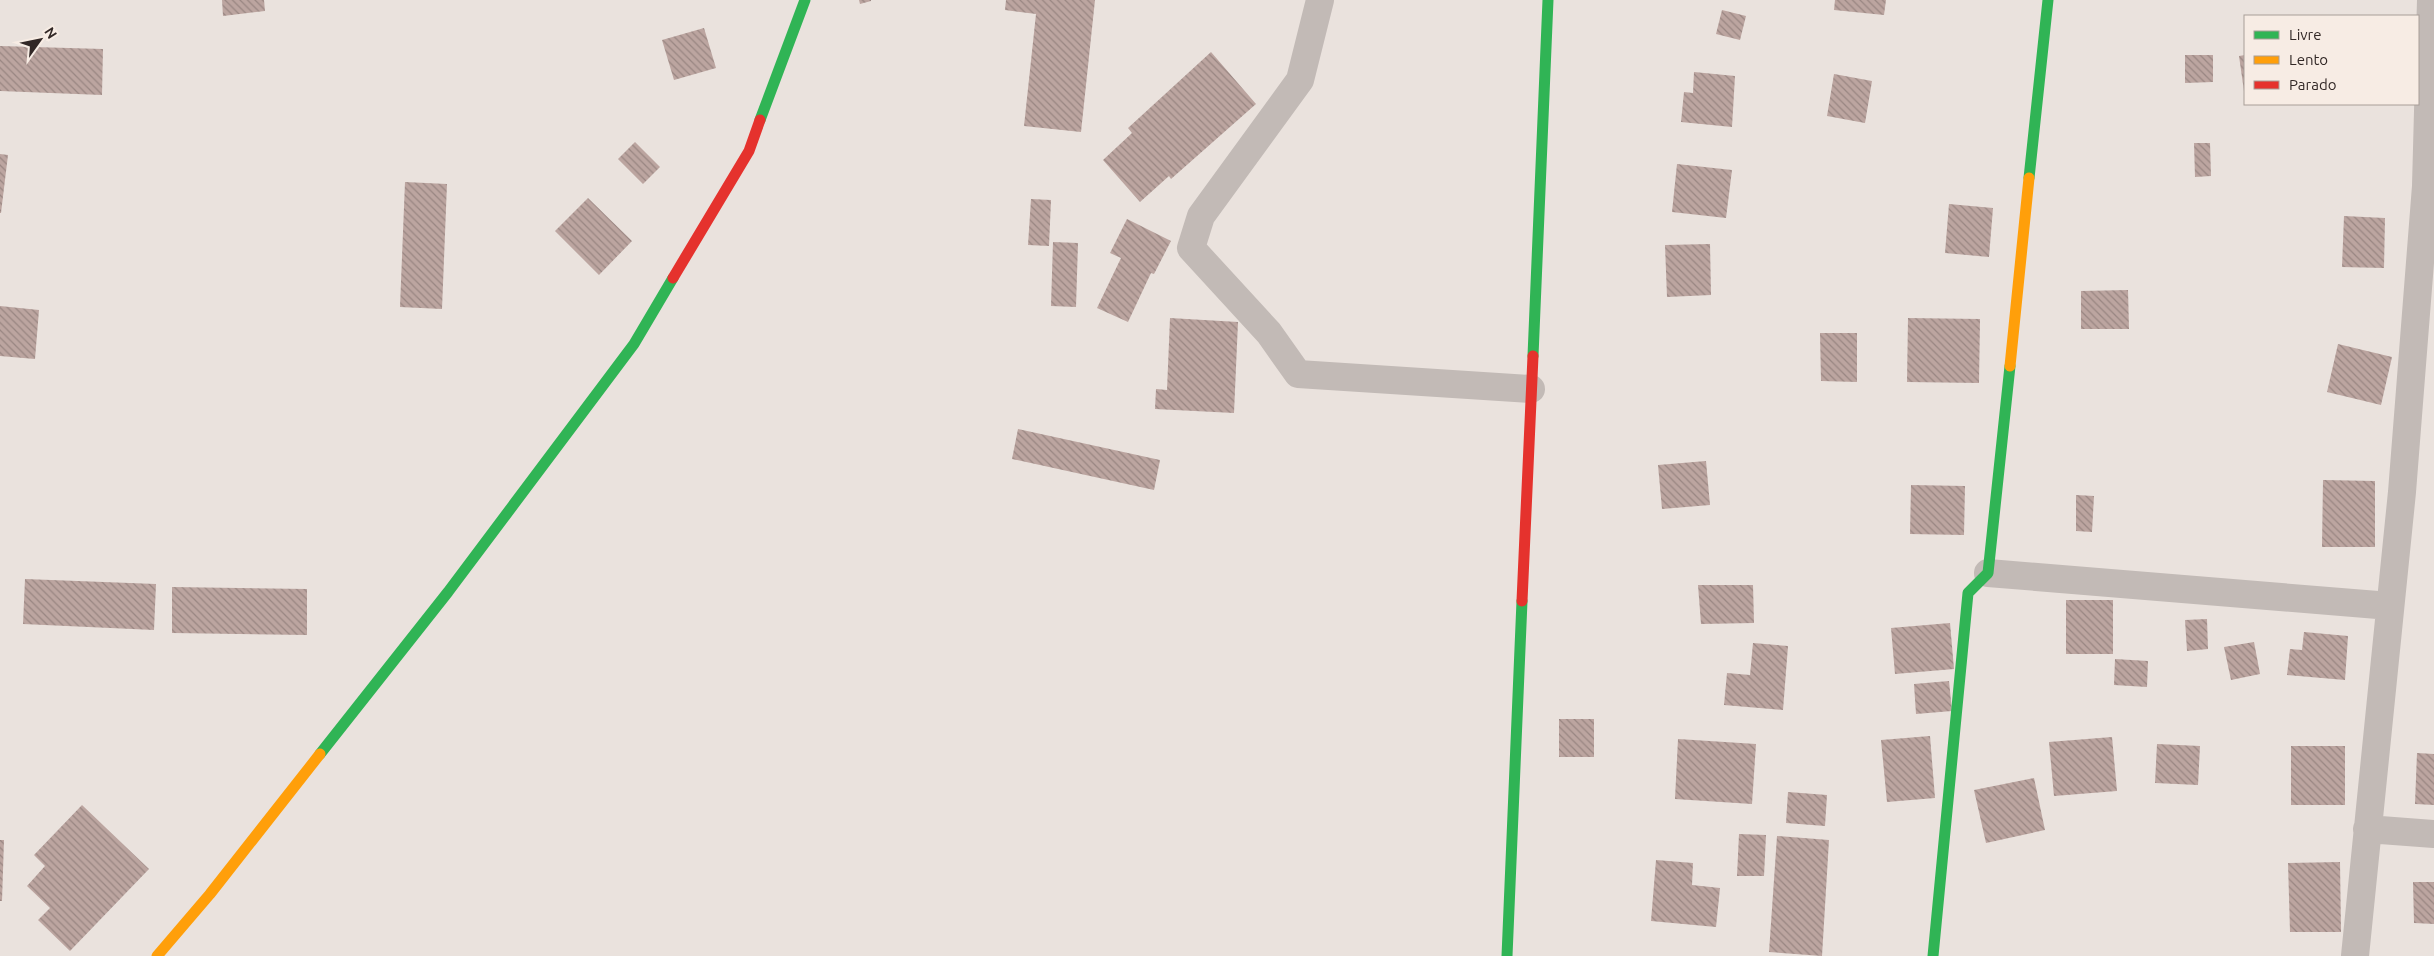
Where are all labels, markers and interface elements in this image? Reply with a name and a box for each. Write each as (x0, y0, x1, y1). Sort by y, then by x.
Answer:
north arrow (15, 15, 65, 65)
legend (2244, 15, 2419, 105)
text: N (41, 24, 60, 42)
text: Livre (2289, 26, 2322, 43)
text: Lento (2289, 51, 2328, 68)
text: Parado (2289, 76, 2336, 93)

